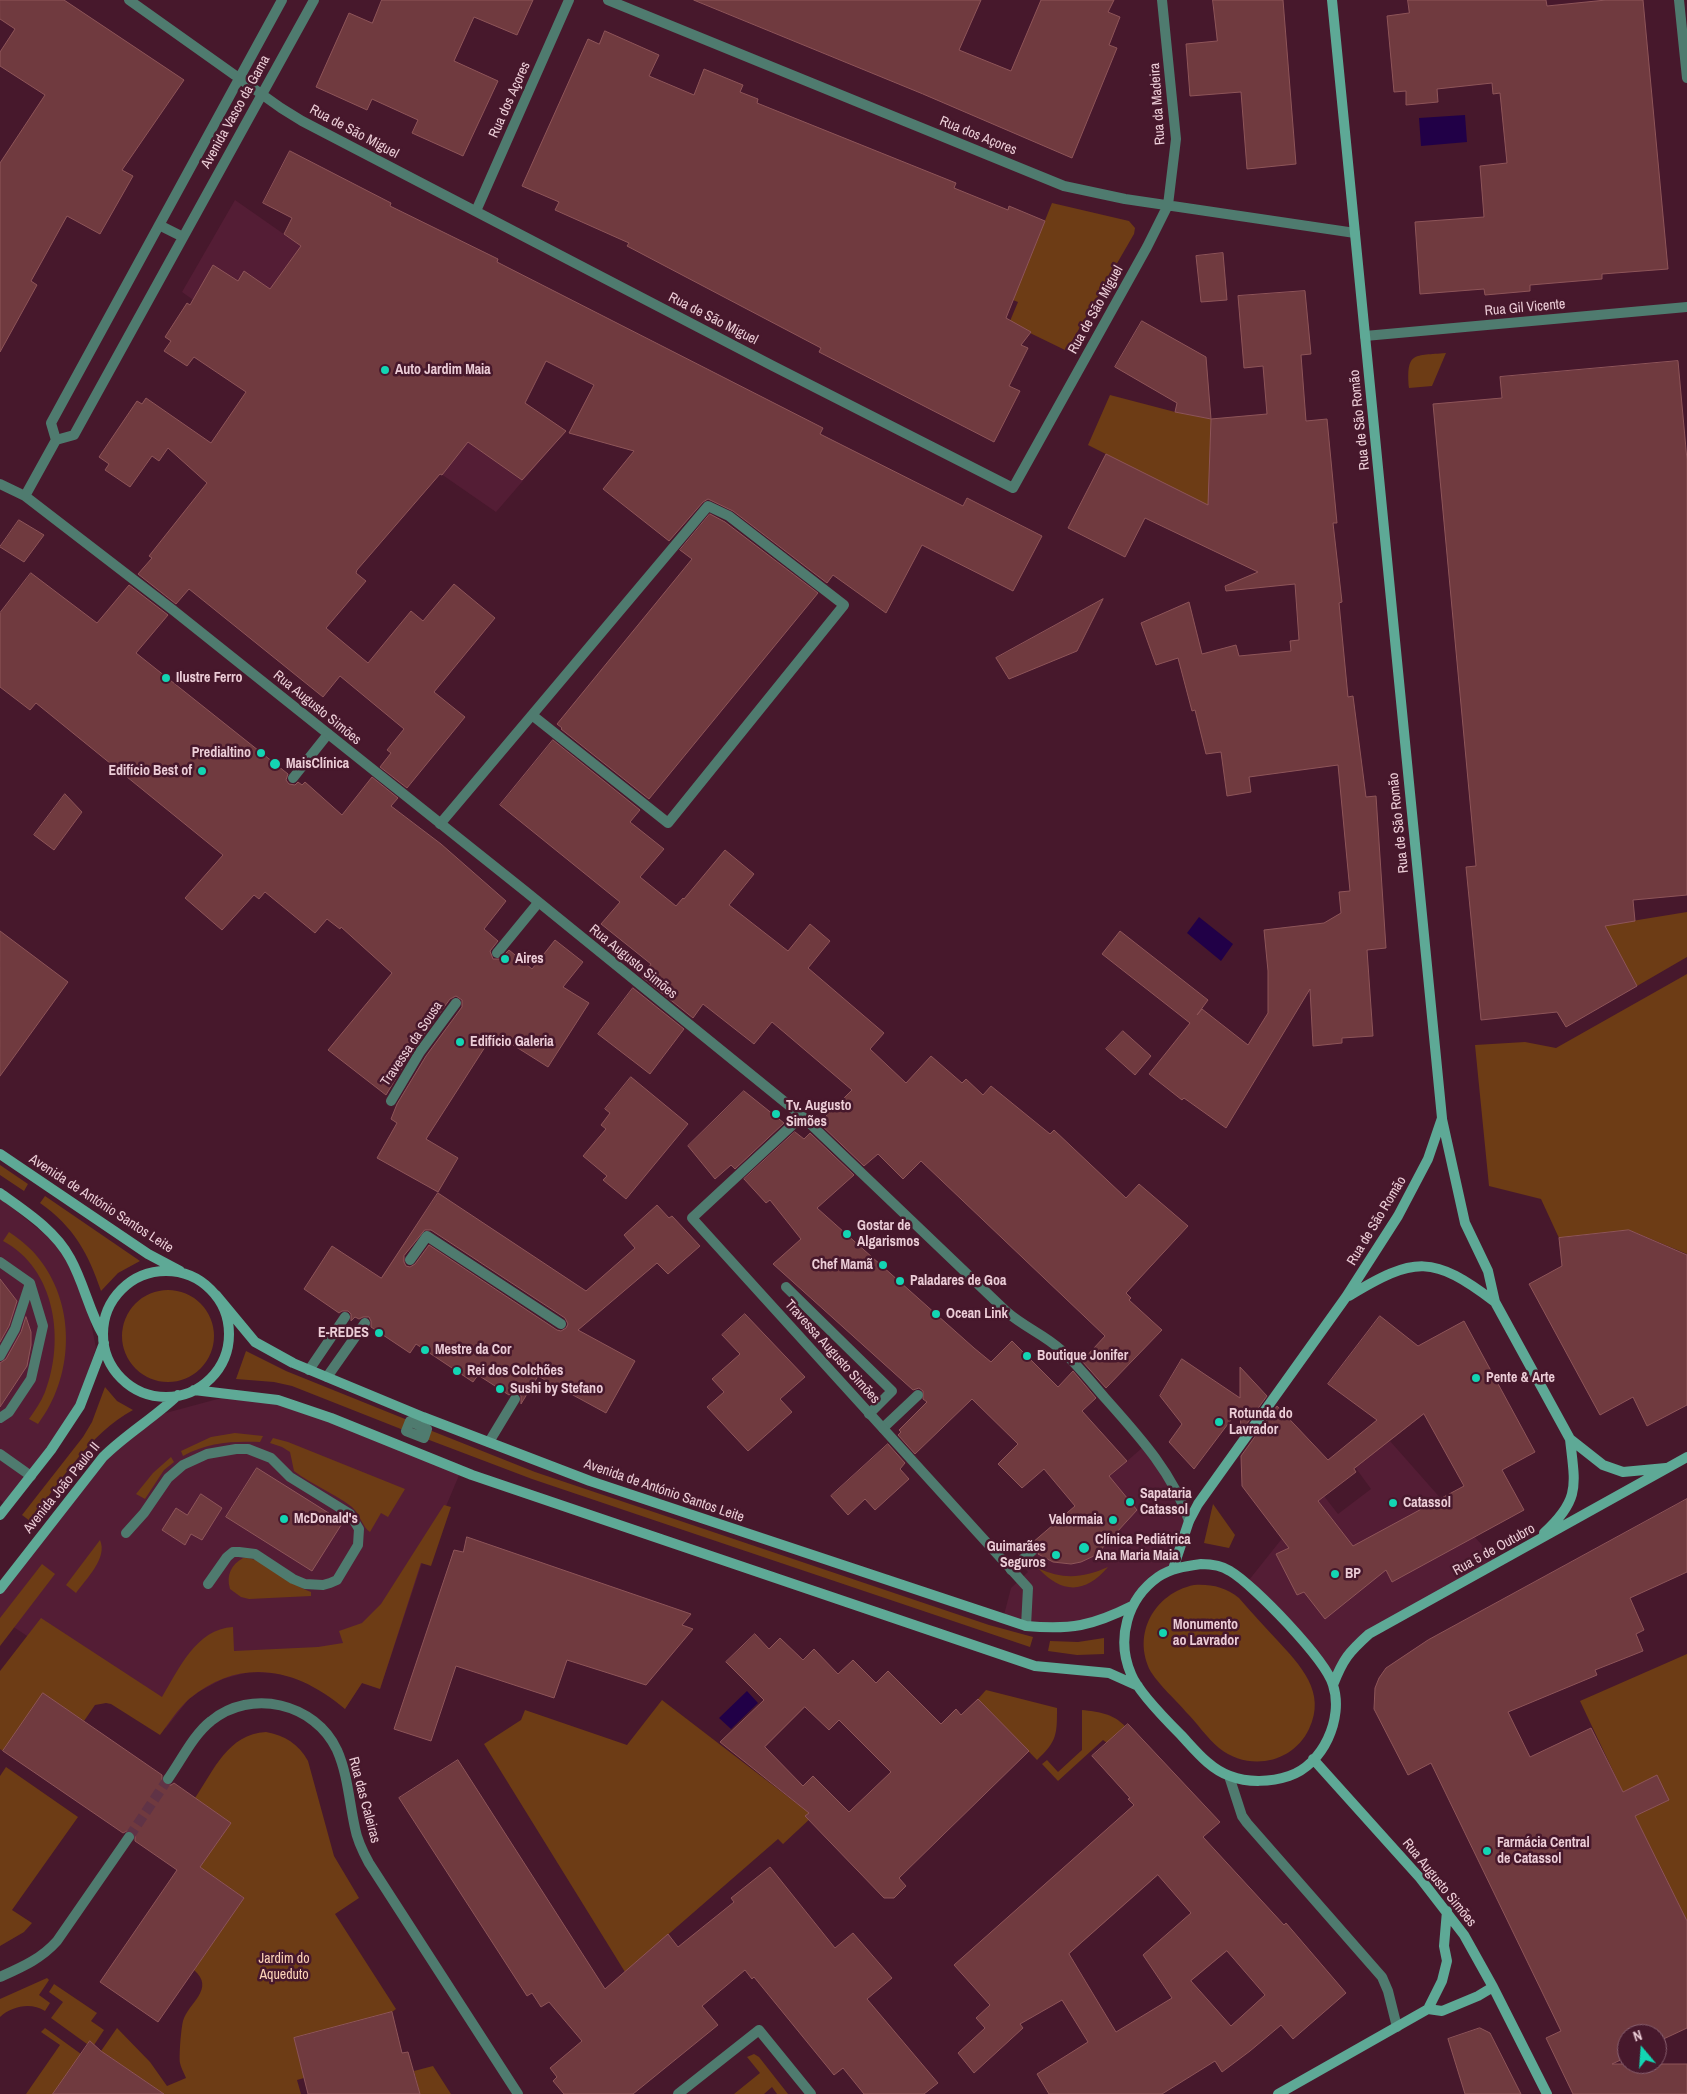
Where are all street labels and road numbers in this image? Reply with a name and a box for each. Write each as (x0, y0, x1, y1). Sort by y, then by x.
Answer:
street label: Avenida Vasco da Gama (198, 53, 274, 171)
street label: Rua dos Açores (486, 59, 534, 141)
street label: Rua da Madeira (1147, 62, 1169, 146)
street label: Rua de São Miguel (307, 102, 401, 162)
street label: Rua dos Açores (937, 113, 1019, 159)
street label: Rua de São Miguel (1065, 263, 1127, 357)
street label: Rua de São Miguel (665, 289, 761, 349)
street label: Rua Gil Vicente (1484, 296, 1566, 320)
street label: Rua de São Romão (1346, 369, 1374, 471)
street label: Rua Augusto Simões (270, 667, 364, 749)
street label: Rua de São Romão (1385, 772, 1413, 874)
street label: Rua Augusto Simões (586, 921, 680, 1003)
street label: Travessa da Sousa (377, 998, 447, 1090)
street label: Avenida de António Santos Leite (26, 1151, 176, 1257)
street label: Rua de São Romão (1344, 1173, 1410, 1269)
street label: Travessa Augusto Simões (781, 1297, 883, 1407)
street label: Avenida João Paulo II (20, 1439, 104, 1537)
street label: Avenida de António Santos Leite (582, 1456, 746, 1526)
street label: Rua 5 de Outubro (1450, 1521, 1538, 1579)
street label: Rua das Caleiras (344, 1755, 384, 1845)
street label: Rua Augusto Simões (1398, 1836, 1480, 1930)

